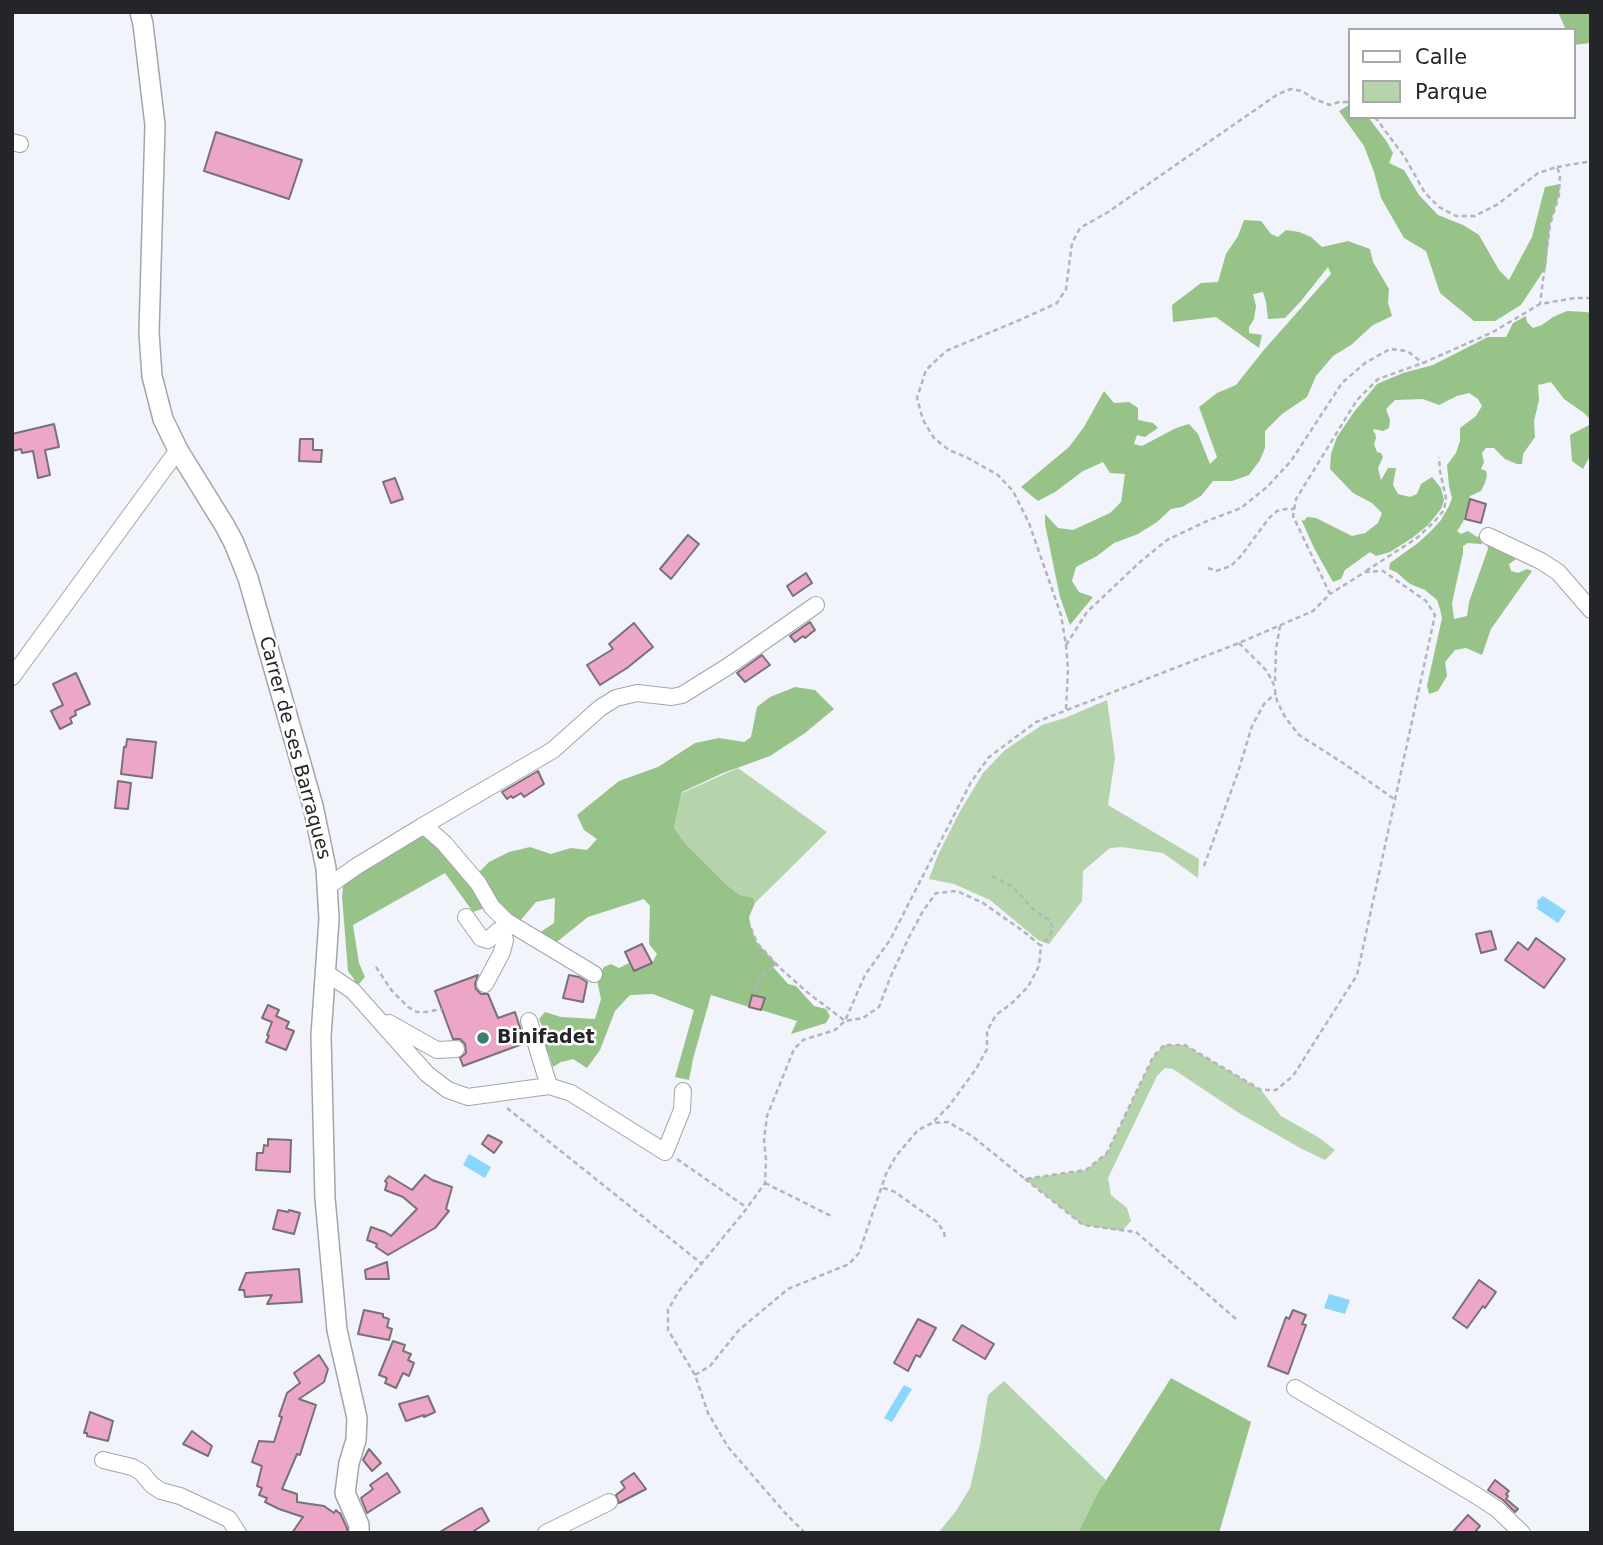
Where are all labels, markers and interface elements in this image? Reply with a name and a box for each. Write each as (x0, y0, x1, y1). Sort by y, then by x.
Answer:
legend (1348, 28, 1575, 119)
text: Calle (1415, 45, 1467, 69)
text: Parque (1415, 80, 1487, 104)
street label: Carrer de ses Barraques (253, 634, 335, 862)
place label: Binifadet (497, 1027, 595, 1049)
marker: Binifadet (475, 1030, 491, 1046)

